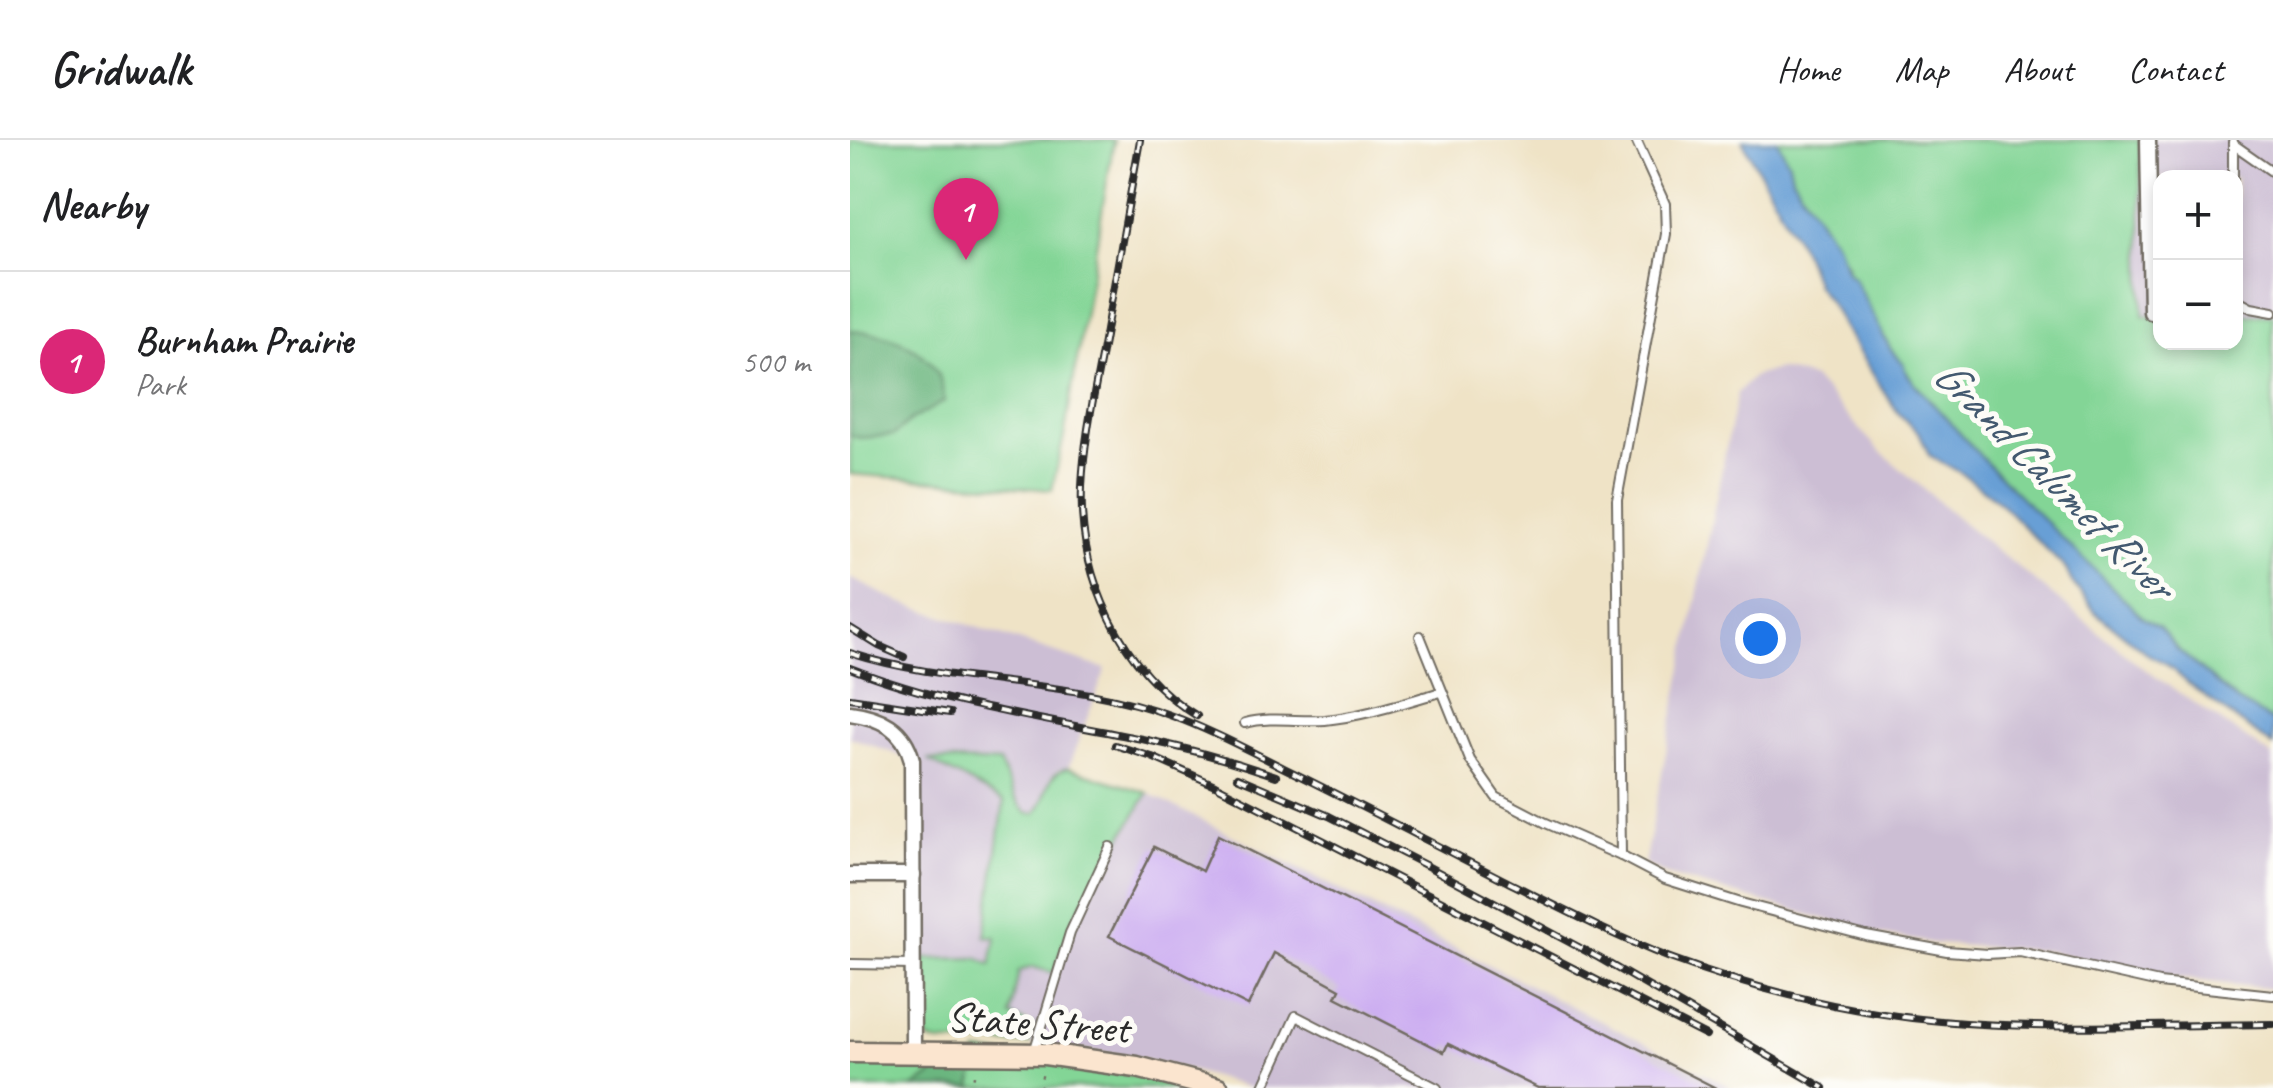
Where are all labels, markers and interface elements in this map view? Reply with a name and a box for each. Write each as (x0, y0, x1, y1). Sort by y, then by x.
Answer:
text: Gridwalk (50, 39, 191, 99)
text: Home (1777, 47, 1840, 92)
text: Map (1895, 47, 1948, 92)
text: About (2003, 47, 2073, 92)
text: Contact (2128, 47, 2223, 92)
map controls (2153, 170, 2243, 350)
button: + (2153, 170, 2243, 260)
pin: 1 (934, 178, 998, 260)
text: Nearby (40, 179, 146, 232)
button: − (2153, 260, 2243, 350)
text: Burnham Prairie (135, 317, 353, 364)
text: 1 (65, 341, 80, 382)
text: 500 m (741, 341, 810, 382)
water label: Grand Calumet River (1922, 347, 2191, 616)
text: Park (135, 364, 186, 405)
your location (1735, 613, 1786, 664)
street label: State Street (945, 990, 1135, 1056)

